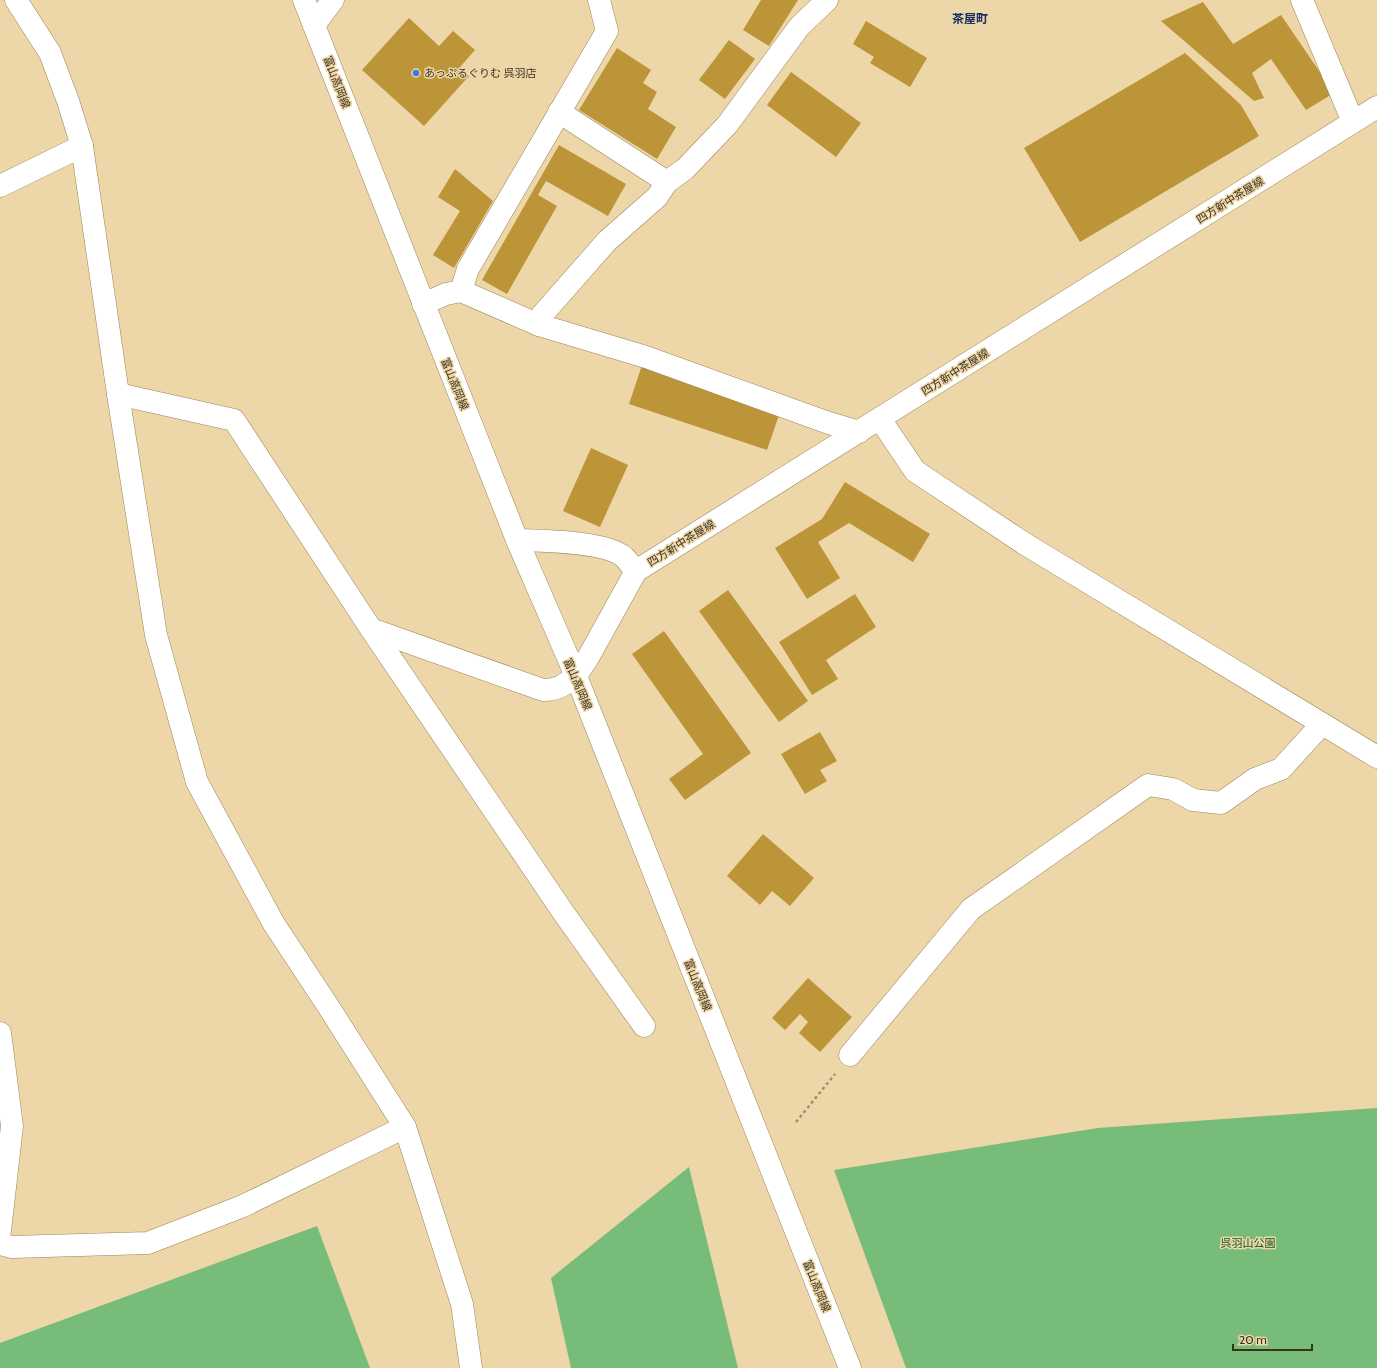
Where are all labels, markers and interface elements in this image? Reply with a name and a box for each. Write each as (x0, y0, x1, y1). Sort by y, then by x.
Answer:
district label: 茶屋町 (952, 11, 988, 26)
street label: 富山高岡線 (321, 54, 353, 110)
place label: あっぷるぐりむ 呉羽店 (424, 66, 536, 80)
marker: あっぷるぐりむ 呉羽店 (411, 68, 421, 78)
street label: 四方新中茶屋線 (1194, 174, 1266, 226)
street label: 四方新中茶屋線 (919, 346, 991, 398)
street label: 富山高岡線 (438, 356, 472, 412)
street label: 四方新中茶屋線 (645, 517, 717, 569)
street label: 富山高岡線 (561, 656, 595, 712)
street label: 富山高岡線 (681, 957, 715, 1013)
park label: 呉羽山公園 (1221, 1236, 1276, 1250)
street label: 富山高岡線 (800, 1258, 834, 1314)
scale bar (1233, 1326, 1312, 1352)
text: 20 m (1239, 1332, 1267, 1347)

